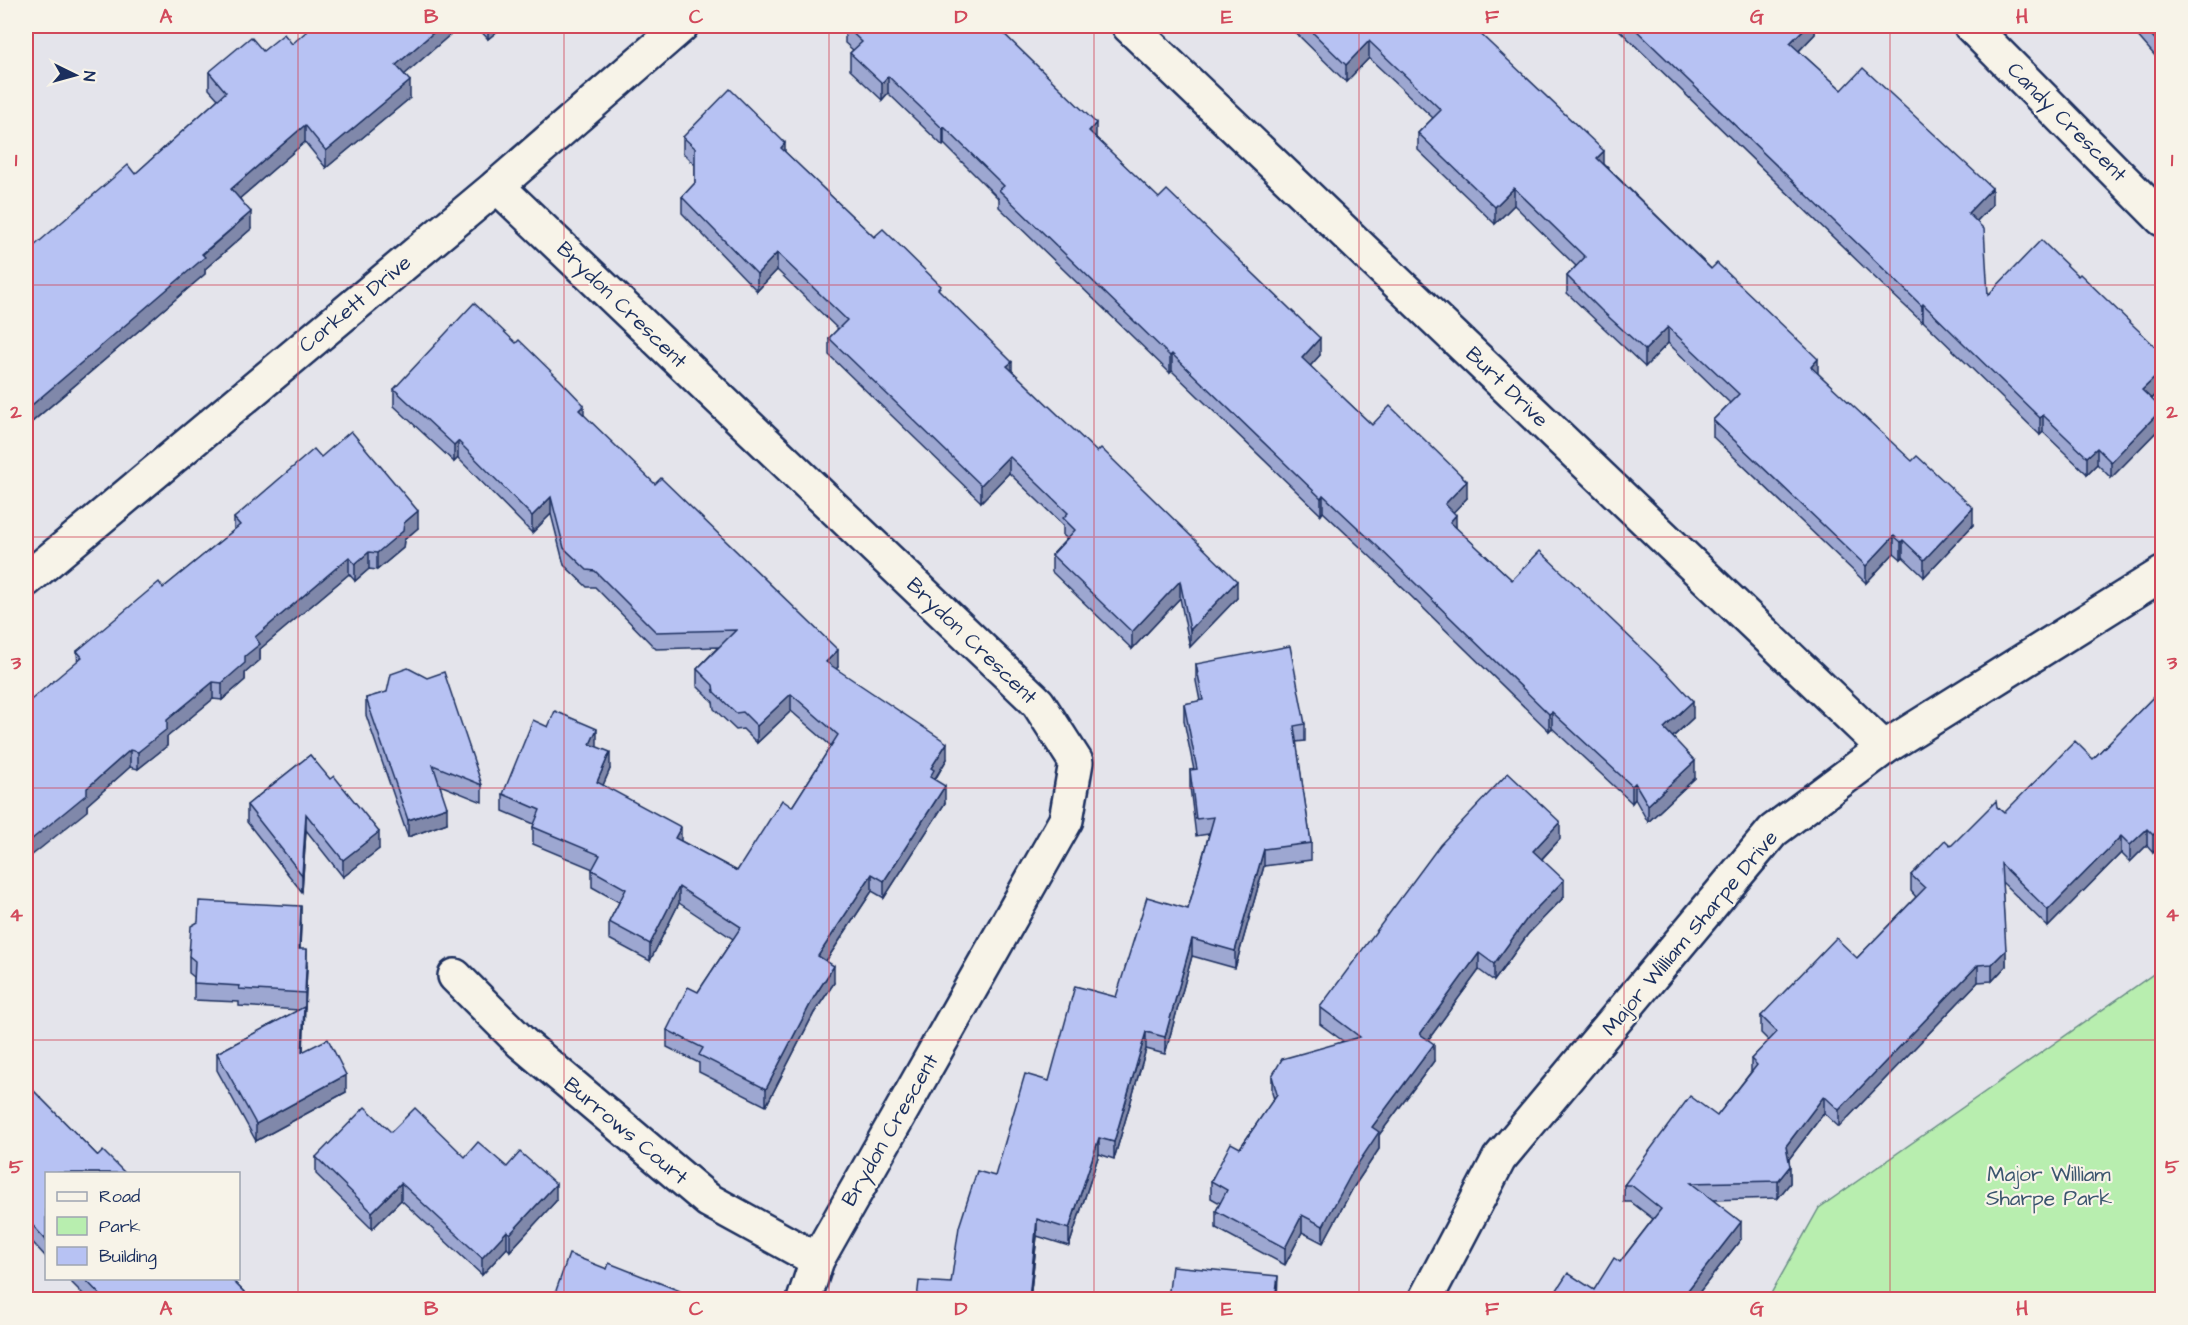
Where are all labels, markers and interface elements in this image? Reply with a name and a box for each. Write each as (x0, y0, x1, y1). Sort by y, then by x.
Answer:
text: A (160, 3, 173, 31)
text: B (424, 3, 439, 31)
text: C (689, 3, 704, 31)
text: D (955, 3, 968, 31)
text: E (1221, 3, 1233, 31)
text: F (1485, 3, 1500, 31)
text: G (1750, 3, 1764, 31)
text: H (2016, 3, 2028, 31)
north arrow (45, 45, 105, 105)
street label: Candy Crescent (1999, 56, 2134, 190)
text: N (78, 70, 100, 82)
text: 1 (15, 146, 18, 174)
text: 1 (2171, 146, 2174, 174)
street label: Brydon Crescent (549, 235, 694, 377)
street label: Corkett Drive (293, 248, 417, 360)
street label: Burt Drive (1459, 340, 1555, 434)
text: 2 (9, 398, 22, 426)
text: 2 (2165, 398, 2178, 426)
street label: Brydon Crescent (899, 571, 1044, 713)
text: 3 (10, 649, 22, 677)
text: 3 (2166, 649, 2178, 677)
street label: Major William Sharpe Drive (1595, 824, 1785, 1043)
text: 4 (9, 901, 23, 929)
text: 4 (2165, 901, 2179, 929)
street label: Brydon Crescent (835, 1048, 947, 1213)
street label: Burrows Court (558, 1070, 695, 1192)
text: 5 (9, 1153, 24, 1181)
text: 5 (2165, 1153, 2180, 1181)
park label: Major William Sharpe Park (1986, 1160, 2112, 1214)
legend (45, 1172, 240, 1280)
text: Road (99, 1184, 140, 1209)
text: Park (99, 1214, 141, 1239)
text: Building (99, 1244, 157, 1270)
text: A (160, 1295, 173, 1323)
text: B (424, 1295, 439, 1323)
text: C (689, 1295, 704, 1323)
text: D (955, 1295, 968, 1323)
text: E (1221, 1295, 1233, 1323)
text: F (1485, 1295, 1500, 1323)
text: G (1750, 1295, 1764, 1323)
text: H (2016, 1295, 2028, 1323)

